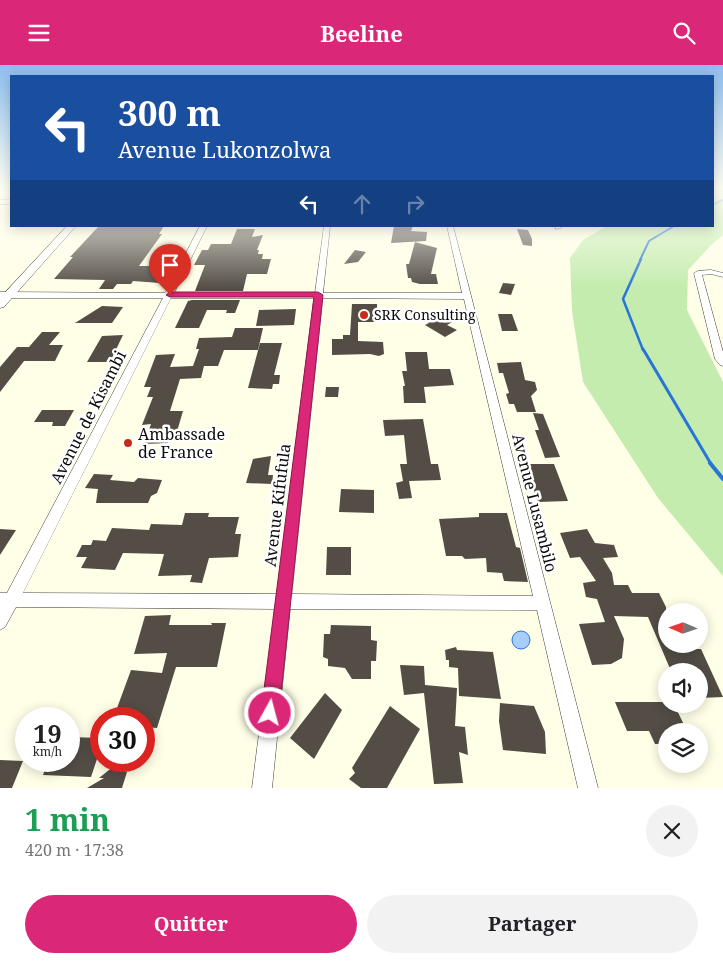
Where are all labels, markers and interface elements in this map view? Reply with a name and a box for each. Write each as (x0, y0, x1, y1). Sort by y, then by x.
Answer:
text: Beeline (320, 18, 403, 48)
icon: menu (25, 19, 53, 47)
icon: search (670, 19, 698, 47)
text: 300 m (118, 89, 221, 136)
icon: left (35, 95, 100, 160)
text: Avenue Lukonzolwa (118, 134, 331, 164)
icon: left (295, 190, 323, 218)
icon: ahead (348, 190, 376, 218)
icon: right (401, 190, 429, 218)
pin (149, 244, 191, 295)
icon: arrive (156, 251, 184, 279)
place label: SRK Consulting (374, 305, 476, 324)
marker: SRK Consulting (358, 309, 370, 321)
street label: Avenue de Kisambi (45, 347, 131, 487)
place label: Ambassade de France (138, 423, 225, 463)
street label: Avenue Lusambilo (507, 431, 563, 575)
marker: Ambassade de France (122, 437, 134, 449)
street label: Avenue Kifufula (259, 442, 295, 568)
north arrow (658, 603, 708, 653)
map controls (658, 603, 708, 773)
button: sound (658, 663, 708, 713)
position arrow (243, 686, 295, 738)
speed limit sign: 30 (90, 707, 155, 772)
text: 19 (33, 716, 62, 750)
button: layers (658, 723, 708, 773)
text: km/h (33, 743, 62, 760)
text: 1 min (25, 799, 110, 840)
button: close (646, 805, 698, 857)
text: 420 m · 17:38 (25, 839, 124, 861)
button: Quitter (25, 895, 357, 953)
button: Partager (367, 895, 698, 953)

